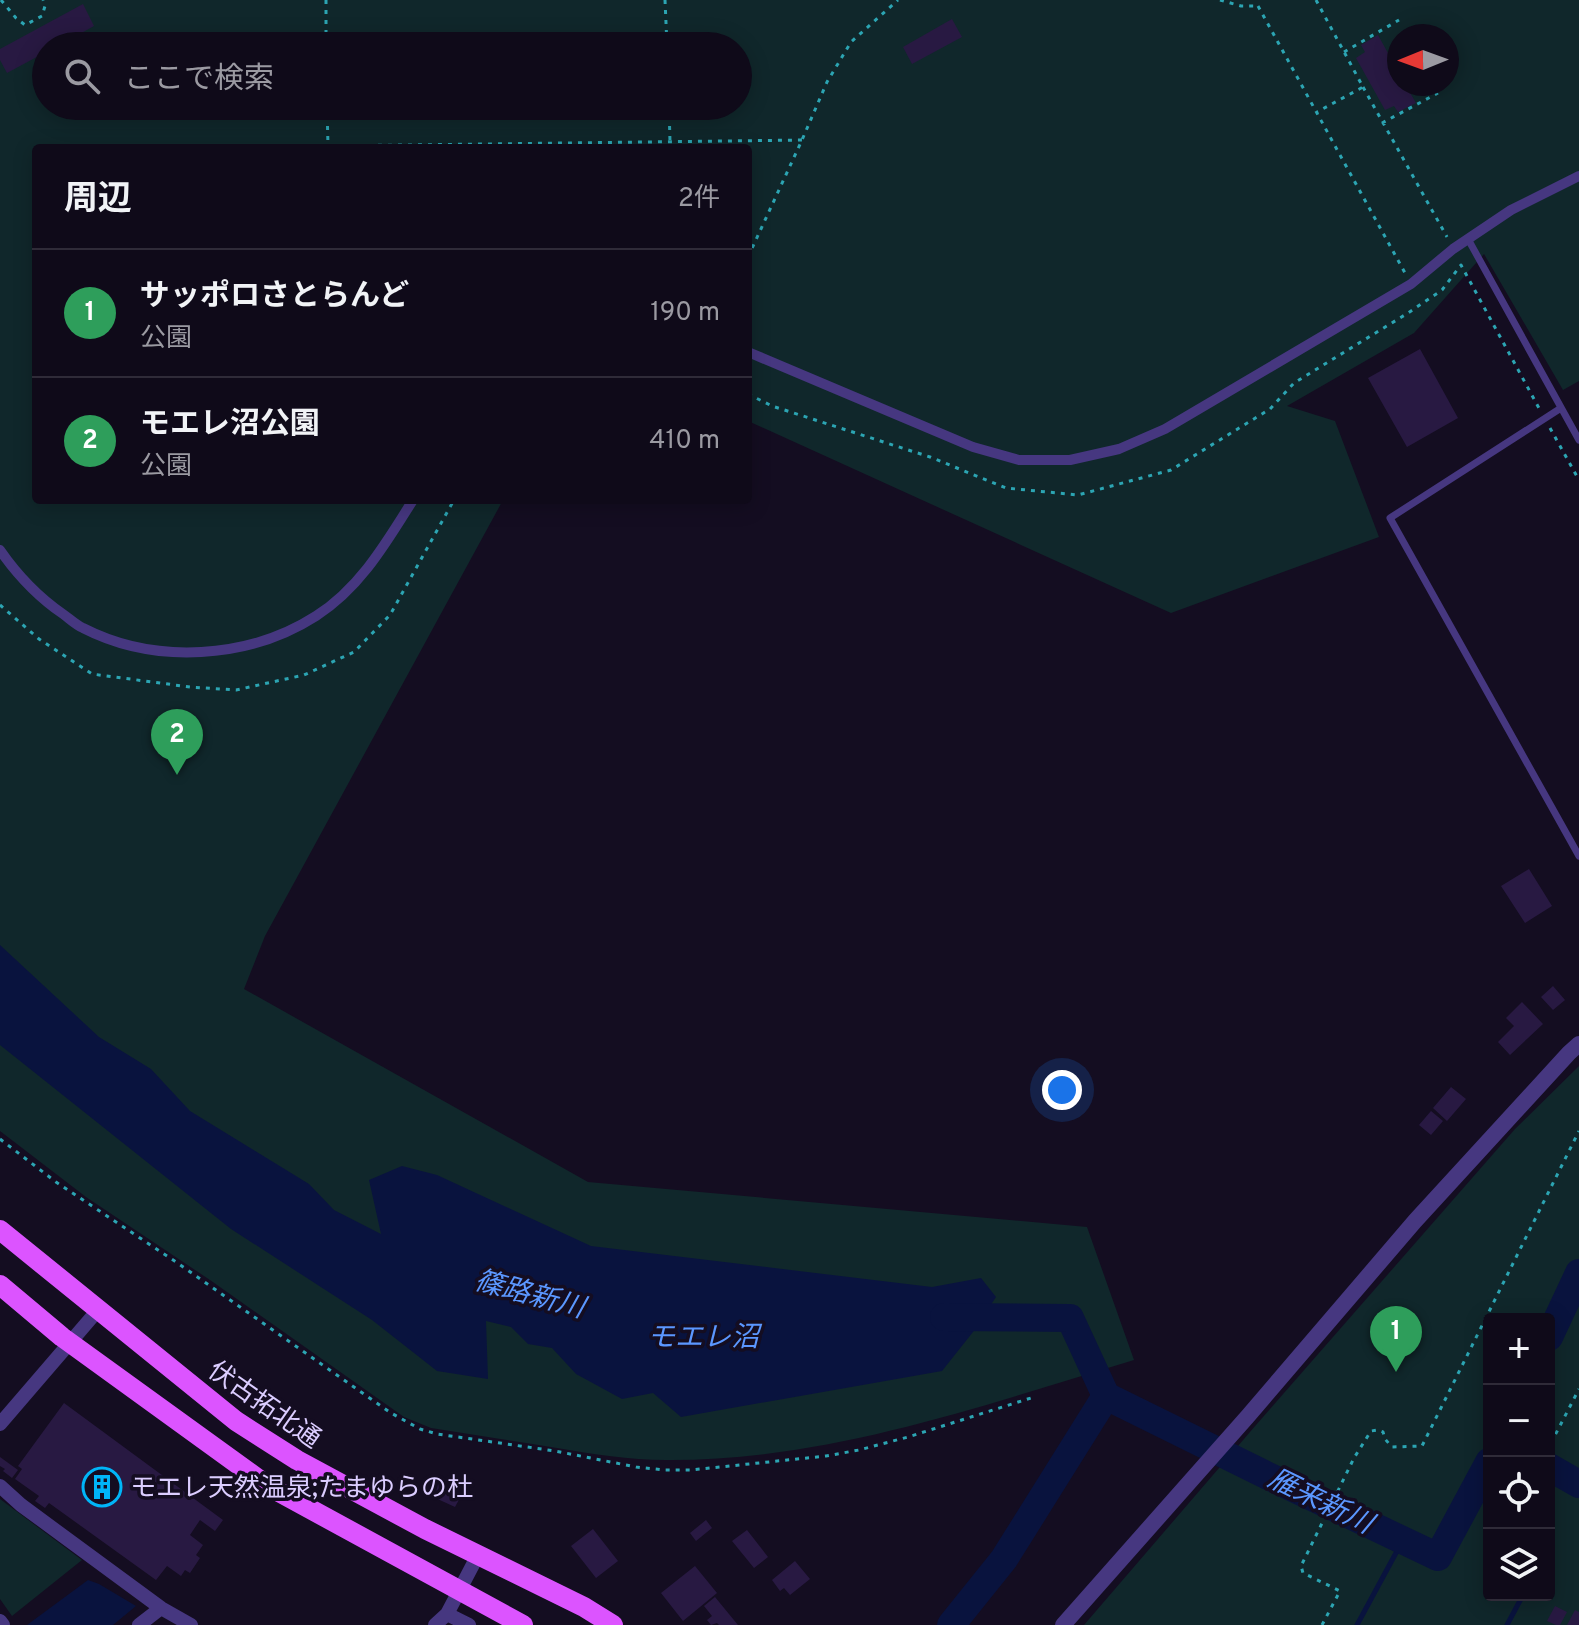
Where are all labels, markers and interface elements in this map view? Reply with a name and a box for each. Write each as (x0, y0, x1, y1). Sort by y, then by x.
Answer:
north arrow (1387, 24, 1459, 96)
search box (32, 32, 752, 120)
icon: search (60, 54, 104, 98)
text: ここで検索 (124, 62, 274, 99)
text: 周辺 (64, 179, 132, 222)
text: 2件 (678, 183, 720, 216)
text: サッポロさとらんど (140, 279, 409, 316)
text: 1 (85, 297, 95, 330)
text: 190 m (650, 297, 720, 330)
text: 公園 (140, 323, 192, 356)
text: モエレ沼公園 (140, 407, 320, 444)
text: 2 (82, 425, 98, 458)
text: 410 m (649, 425, 720, 458)
text: 公園 (140, 451, 192, 484)
pin: 2 (151, 709, 203, 775)
your location (1042, 1070, 1082, 1110)
water label: 篠路新川 (470, 1264, 591, 1329)
pin: 1 (1370, 1306, 1422, 1372)
map controls (1483, 1313, 1555, 1601)
button: + (1483, 1313, 1555, 1385)
water label: モエレ沼 (647, 1321, 763, 1357)
street label: 伏古拓北通 (201, 1355, 326, 1457)
button: − (1483, 1385, 1555, 1457)
button: locate (1483, 1457, 1555, 1529)
water label: 雁来新川 (1261, 1462, 1381, 1545)
building icon: モエレ天然温泉;たまゆらの杜 (81, 1466, 123, 1508)
place label: モエレ天然温泉;たまゆらの杜 (130, 1473, 473, 1506)
button: layers (1483, 1529, 1555, 1601)

